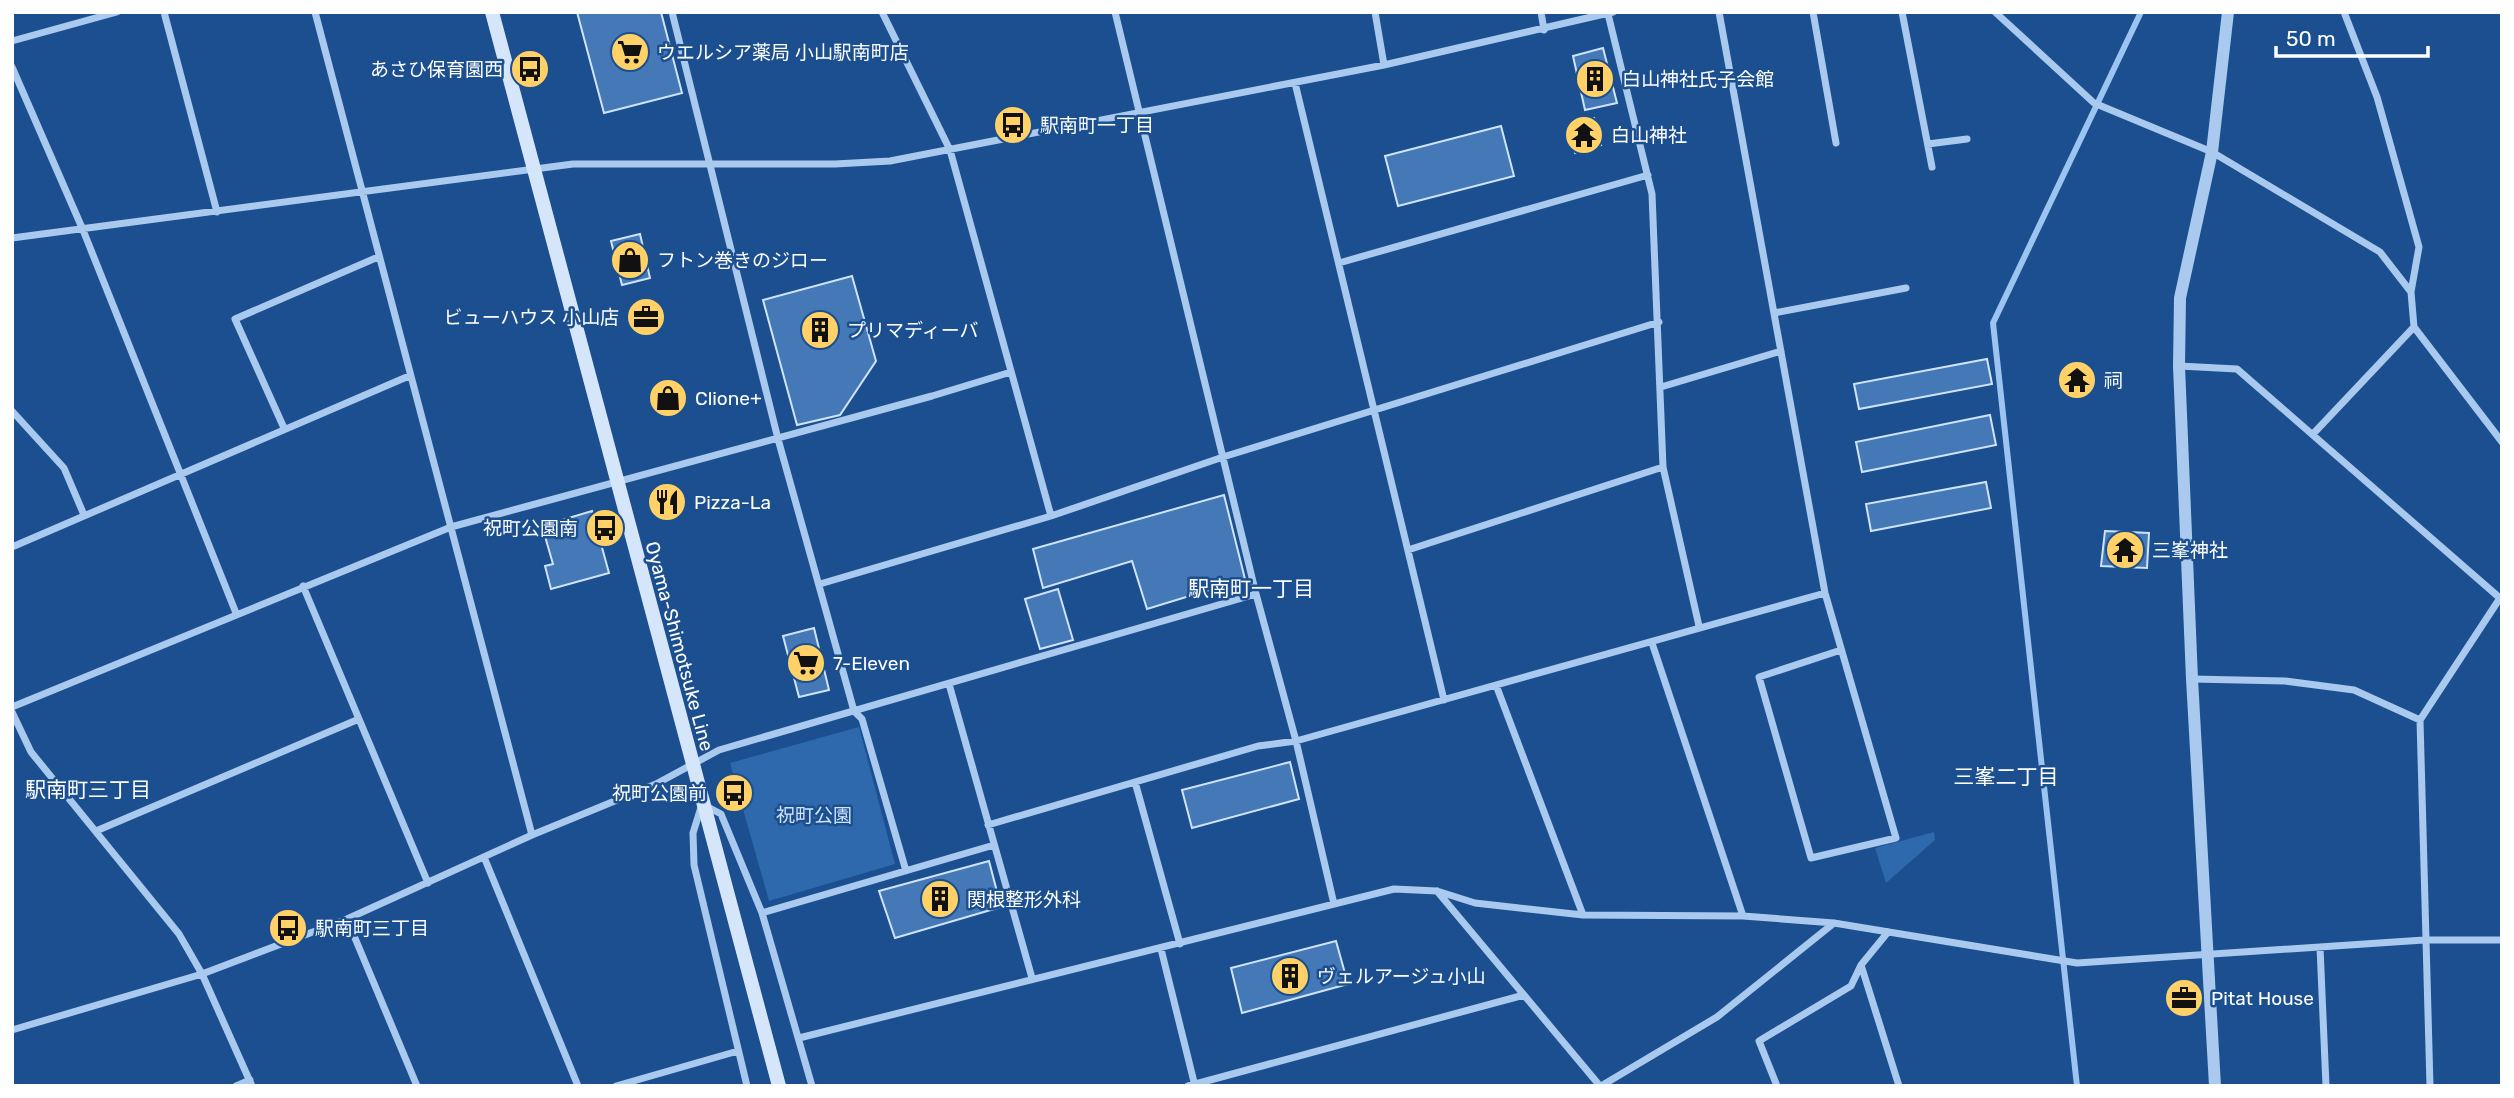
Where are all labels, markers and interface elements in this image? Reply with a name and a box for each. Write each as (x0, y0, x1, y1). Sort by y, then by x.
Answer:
scale bar (2276, 14, 2428, 58)
text: 50 m (2286, 26, 2336, 51)
supermarket icon: ウエルシア薬局 小山駅南町店 (609, 31, 651, 73)
place label: ウエルシア薬局 小山駅南町店 (657, 41, 909, 64)
bus stop icon: あさひ保育園西 (509, 48, 551, 90)
place label: あさひ保育園西 (370, 58, 503, 81)
building icon: 白山神社氏子会館 (1574, 58, 1616, 100)
place label: 白山神社氏子会館 (1622, 68, 1774, 91)
bus stop icon: 駅南町一丁目 (992, 104, 1034, 146)
place label: 駅南町一丁目 (1040, 114, 1154, 137)
temple icon: 白山神社 (1563, 114, 1605, 156)
place label: 白山神社 (1611, 124, 1687, 147)
shop icon: フトン巻きのジロー (609, 239, 651, 281)
place label: フトン巻きのジロー (657, 249, 828, 272)
office icon: ビューハウス 小山店 (625, 296, 667, 338)
place label: ビューハウス 小山店 (444, 306, 619, 329)
building icon: プリマディーバ (799, 309, 841, 351)
place label: プリマディーバ (847, 319, 978, 342)
temple icon: 祠 (2056, 359, 2098, 401)
place label: 祠 (2104, 369, 2123, 392)
shop icon: Clione+ (647, 377, 689, 419)
place label: Clione+ (695, 387, 762, 410)
restaurant icon: Pizza-La (646, 481, 688, 523)
place label: Pizza-La (694, 491, 771, 514)
bus stop icon: 祝町公園南 (584, 507, 626, 549)
place label: 祝町公園南 (483, 517, 578, 540)
temple icon: 三峯神社 (2104, 529, 2146, 571)
street label: Oyama-Shimotsuke Line (640, 539, 719, 753)
place label: 三峯神社 (2152, 539, 2228, 562)
district label: 駅南町一丁目 (1188, 576, 1314, 601)
supermarket icon: 7-Eleven (785, 642, 827, 684)
place label: 7-Eleven (833, 652, 910, 675)
district label: 三峯二丁目 (1954, 764, 2059, 789)
bus stop icon: 祝町公園前 (713, 772, 755, 814)
district label: 駅南町三丁目 (25, 777, 151, 802)
place label: 祝町公園前 (612, 782, 707, 805)
park label: 祝町公園 (776, 804, 852, 827)
building icon: 関根整形外科 (919, 878, 961, 920)
place label: 関根整形外科 (967, 888, 1081, 911)
bus stop icon: 駅南町三丁目 (267, 907, 309, 949)
place label: 駅南町三丁目 (315, 917, 429, 940)
building icon: ヴェルアージュ小山 (1269, 955, 1311, 997)
place label: ヴェルアージュ小山 (1317, 965, 1485, 988)
office icon: Pitat House (2163, 977, 2205, 1019)
place label: Pitat House (2211, 987, 2314, 1010)

